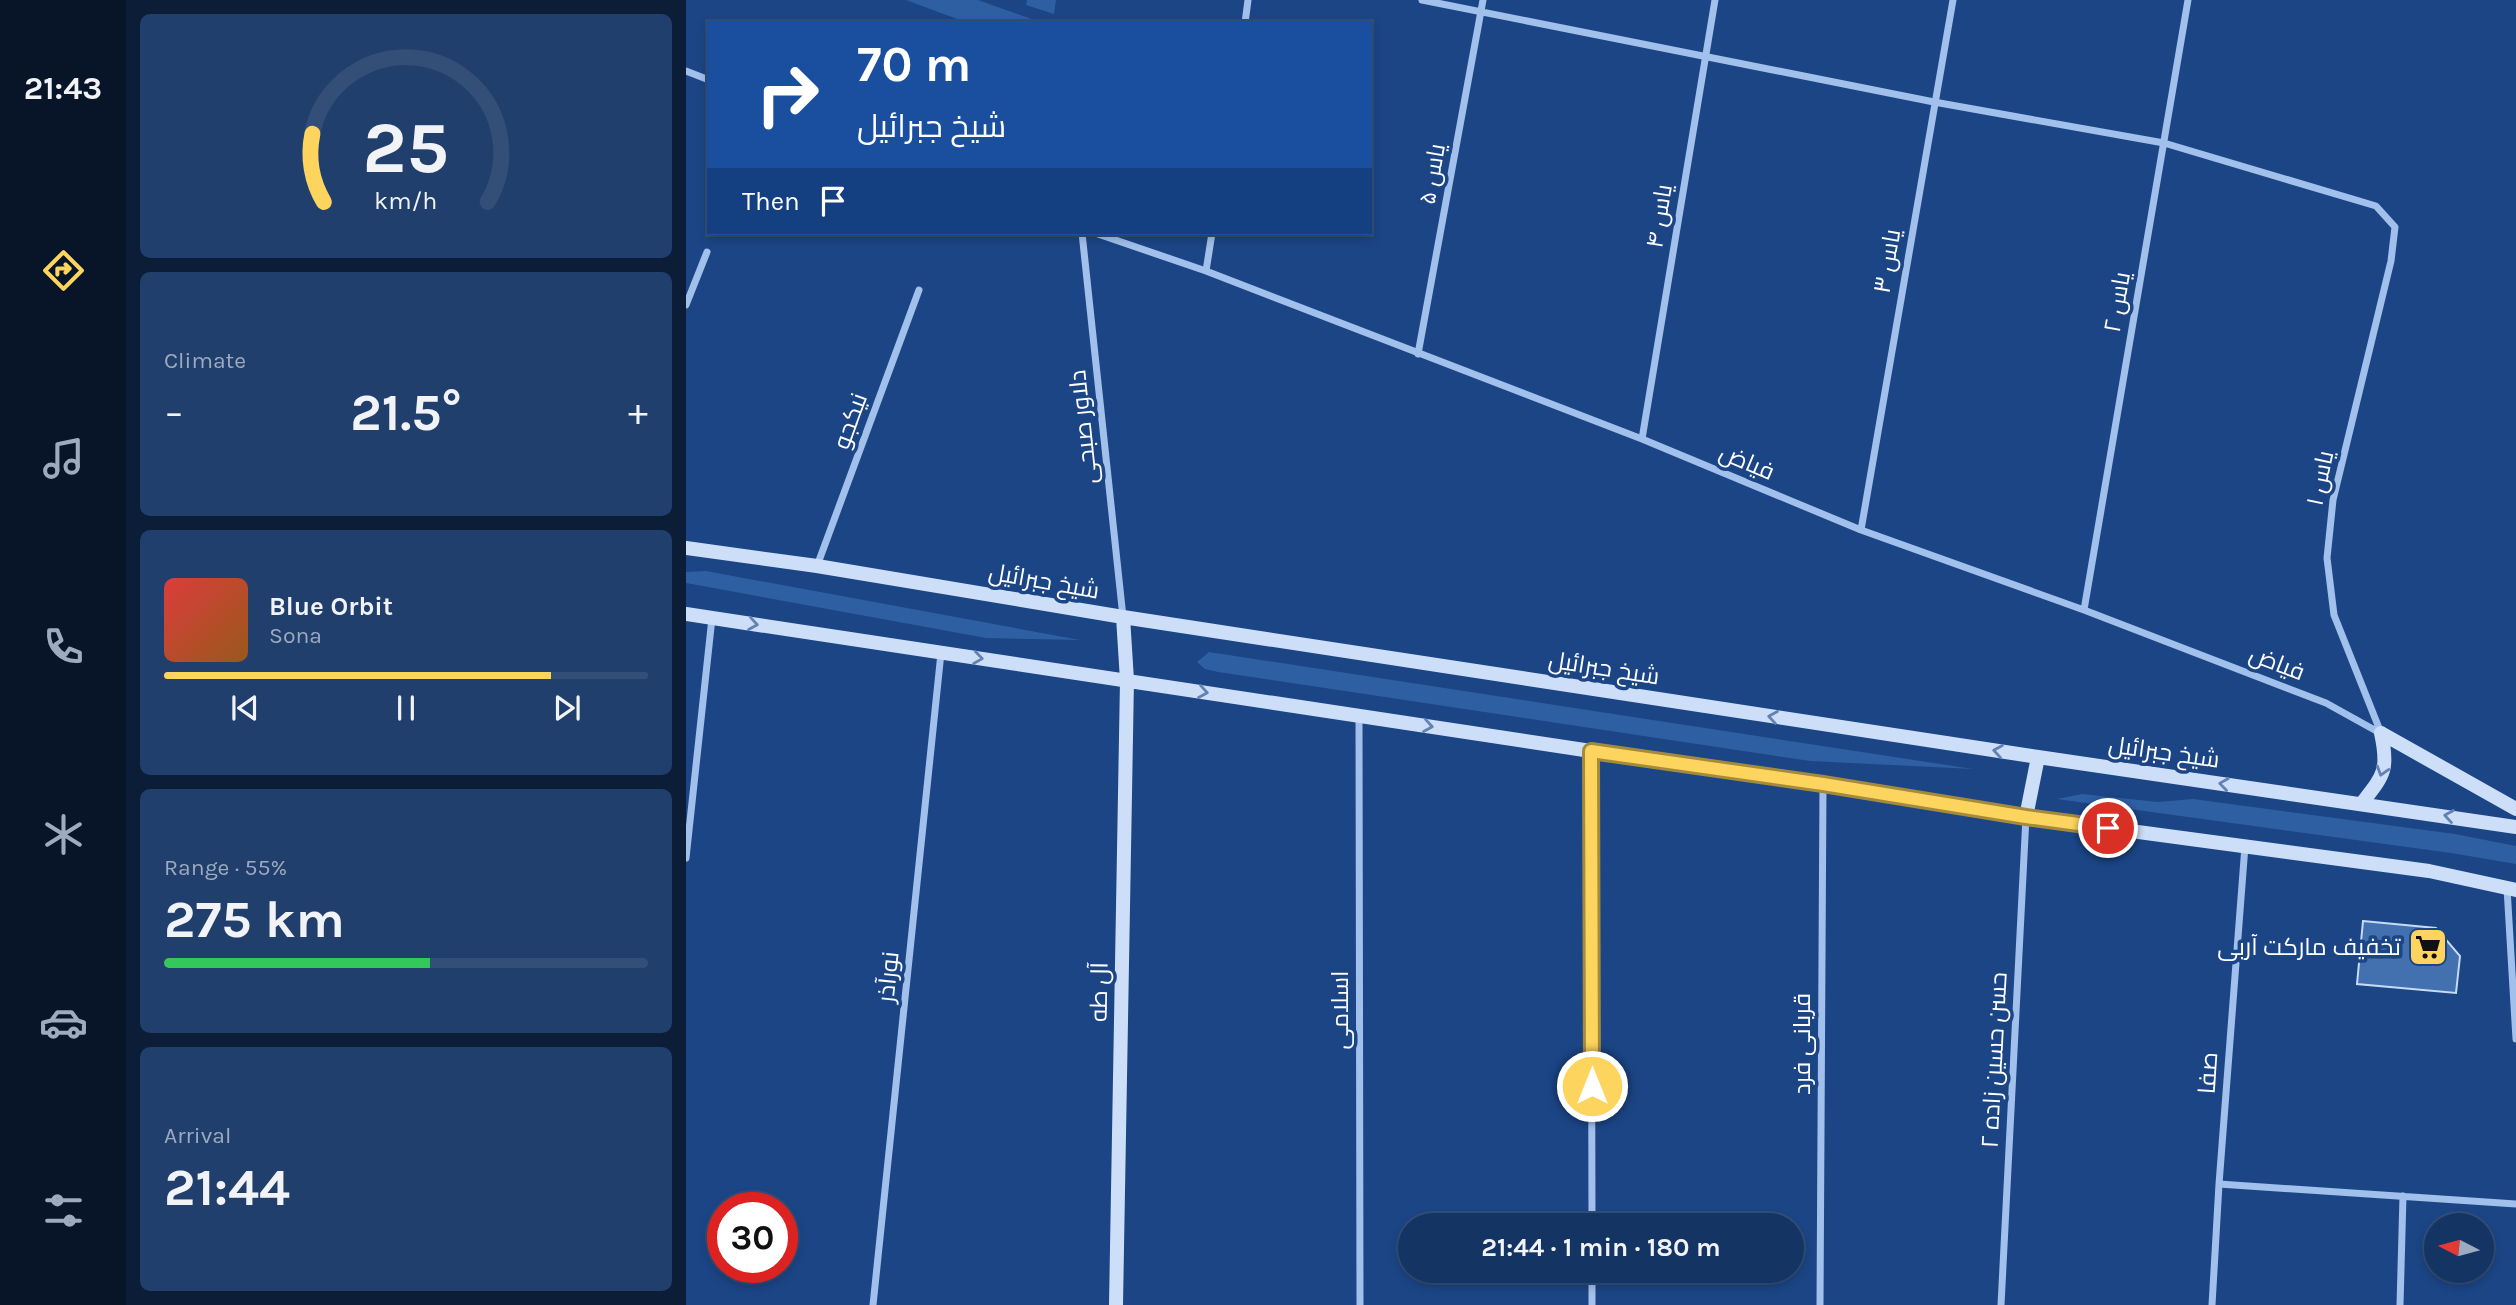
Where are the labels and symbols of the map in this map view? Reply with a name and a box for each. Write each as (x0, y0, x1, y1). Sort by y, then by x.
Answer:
street label: یاس ۵ (1413, 141, 1451, 207)
street label: یاس ۴ (1640, 182, 1678, 250)
street label: یاس ۳ (1868, 226, 1906, 295)
street label: یاس ۲ (2098, 269, 2136, 334)
street label: دلاور صبحی (1063, 369, 1103, 485)
street label: نیکجو (827, 389, 873, 453)
street label: فیاض (1715, 438, 1779, 486)
street label: یاس ۱ (2301, 447, 2340, 508)
street label: شیخ جبرائیل (986, 557, 1102, 606)
one-way arrow (748, 617, 759, 632)
street label: فیاض (2245, 640, 2309, 686)
street label: شیخ جبرائیل (1546, 645, 1661, 693)
one-way arrow (973, 650, 984, 665)
one-way arrow (1197, 684, 1209, 699)
one-way arrow (1768, 710, 1779, 725)
one-way arrow (1422, 719, 1434, 734)
street label: شیخ جبرائیل (2106, 730, 2221, 776)
one-way arrow (1992, 744, 2004, 759)
one-way arrow (2375, 765, 2390, 777)
one-way arrow (2218, 776, 2229, 791)
pin (2078, 798, 2138, 858)
one-way arrow (2443, 809, 2455, 824)
supermarket icon: تخفیف مارکت آربی (2407, 926, 2449, 968)
place label: تخفیف مارکت آربی (2217, 933, 2402, 961)
street label: نورآذر (871, 950, 905, 1006)
street label: آل طه (1084, 961, 1114, 1022)
street label: اسلامی (1326, 970, 1354, 1050)
street label: حسن حسین زاده ۲ (1975, 971, 2013, 1149)
street label: قربانی فرد (1788, 993, 1816, 1095)
position arrow (1555, 1049, 1629, 1123)
street label: صفا (2193, 1051, 2223, 1095)
speed limit sign: 30 (707, 1192, 798, 1283)
north arrow (2424, 1213, 2494, 1283)

